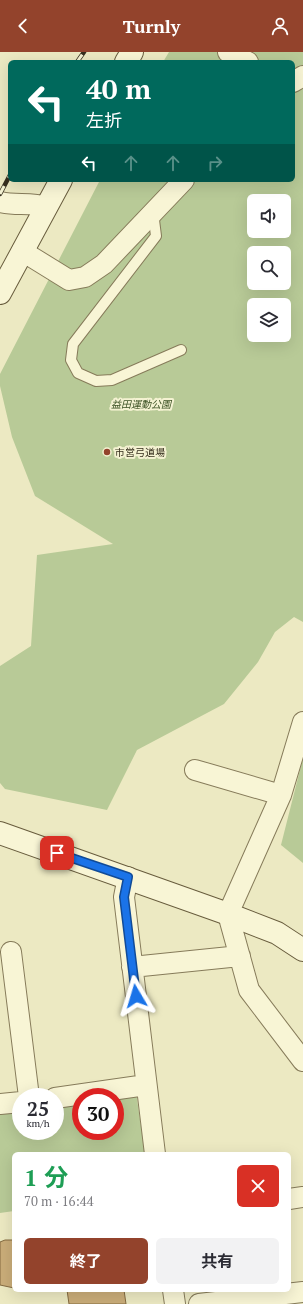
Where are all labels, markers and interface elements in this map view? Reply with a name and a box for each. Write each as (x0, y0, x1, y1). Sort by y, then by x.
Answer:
text: Turnly (123, 14, 180, 38)
icon: back (12, 15, 34, 37)
icon: person (269, 15, 291, 37)
text: 40 m (86, 70, 151, 107)
icon: left (20, 76, 72, 128)
text: 左折 (86, 108, 122, 132)
icon: left (78, 152, 100, 174)
icon: ahead (120, 152, 142, 174)
icon: ahead (162, 152, 184, 174)
icon: right (204, 152, 226, 174)
map controls (247, 194, 291, 342)
button: sound (247, 194, 291, 238)
button: search (247, 246, 291, 290)
button: layers (247, 298, 291, 342)
park label: 益田運動公園 (111, 398, 173, 411)
place label: 市営弓道場 (115, 446, 165, 459)
marker: 市営弓道場 (102, 447, 112, 457)
pin (40, 836, 74, 870)
icon: arrive (46, 842, 68, 864)
position arrow (115, 975, 157, 1017)
speed limit sign: 30 (72, 1088, 124, 1140)
text: 25 (27, 1095, 49, 1122)
text: km/h (26, 1117, 50, 1130)
text: 1 分 (24, 1161, 68, 1193)
button: close (237, 1165, 279, 1207)
text: 70 m · 16:44 (24, 1192, 94, 1210)
button: 終了 (24, 1238, 148, 1284)
button: 共有 (156, 1238, 279, 1284)

